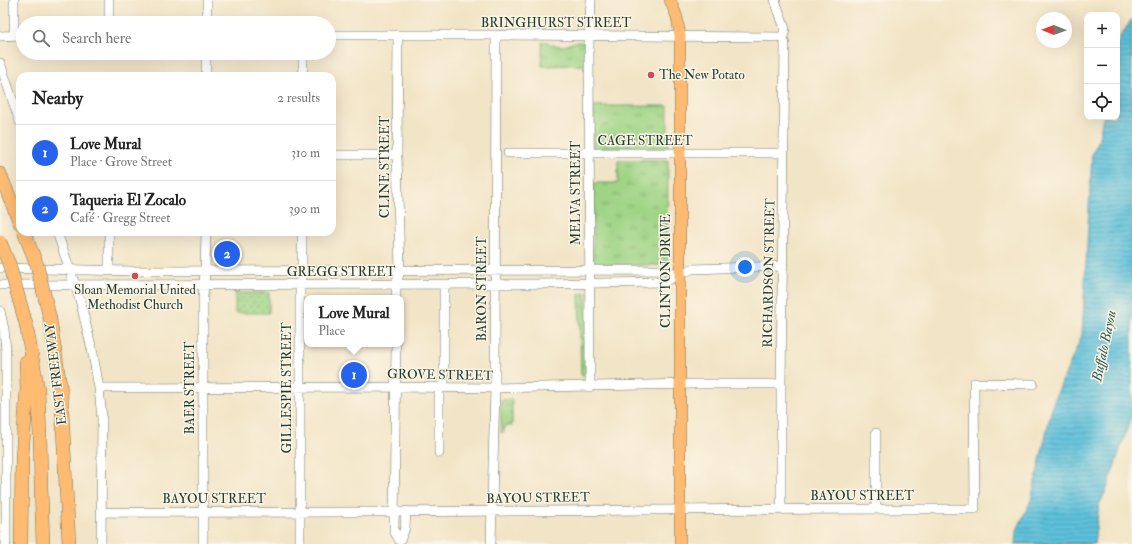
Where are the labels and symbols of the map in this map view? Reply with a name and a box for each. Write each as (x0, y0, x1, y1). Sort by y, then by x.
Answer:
north arrow (1036, 12, 1072, 48)
street label: BRINGHURST STREET (481, 15, 632, 31)
place label: The New Potato (659, 67, 745, 83)
marker: The New Potato (646, 70, 656, 80)
street label: CLINE STREET (377, 115, 393, 218)
street label: CAGE STREET (597, 133, 693, 149)
street label: MELVA STREET (568, 140, 584, 245)
street label: RICHARDSON STREET (760, 198, 778, 348)
street label: CLINTON DRIVE (658, 214, 674, 328)
street label: BARON STREET (474, 236, 490, 342)
pin: 2 (214, 239, 240, 269)
your location (735, 257, 755, 277)
street label: GREGG STREET (287, 264, 396, 280)
marker: Sloan Memorial United Methodist Church (130, 271, 140, 281)
place label: Sloan Memorial United Methodist Church (74, 282, 197, 313)
water label: Buffalo Bayou (1088, 309, 1120, 384)
street label: EAST FREEWAY (42, 321, 70, 426)
street label: GILLESPIE STREET (279, 322, 295, 454)
street label: BAER STREET (182, 341, 198, 434)
pin: 1 (341, 360, 367, 390)
street label: GROVE STREET (387, 366, 493, 384)
street label: BAYOU STREET (810, 488, 914, 504)
street label: BAYOU STREET (486, 489, 590, 507)
street label: BAYOU STREET (162, 491, 266, 507)

